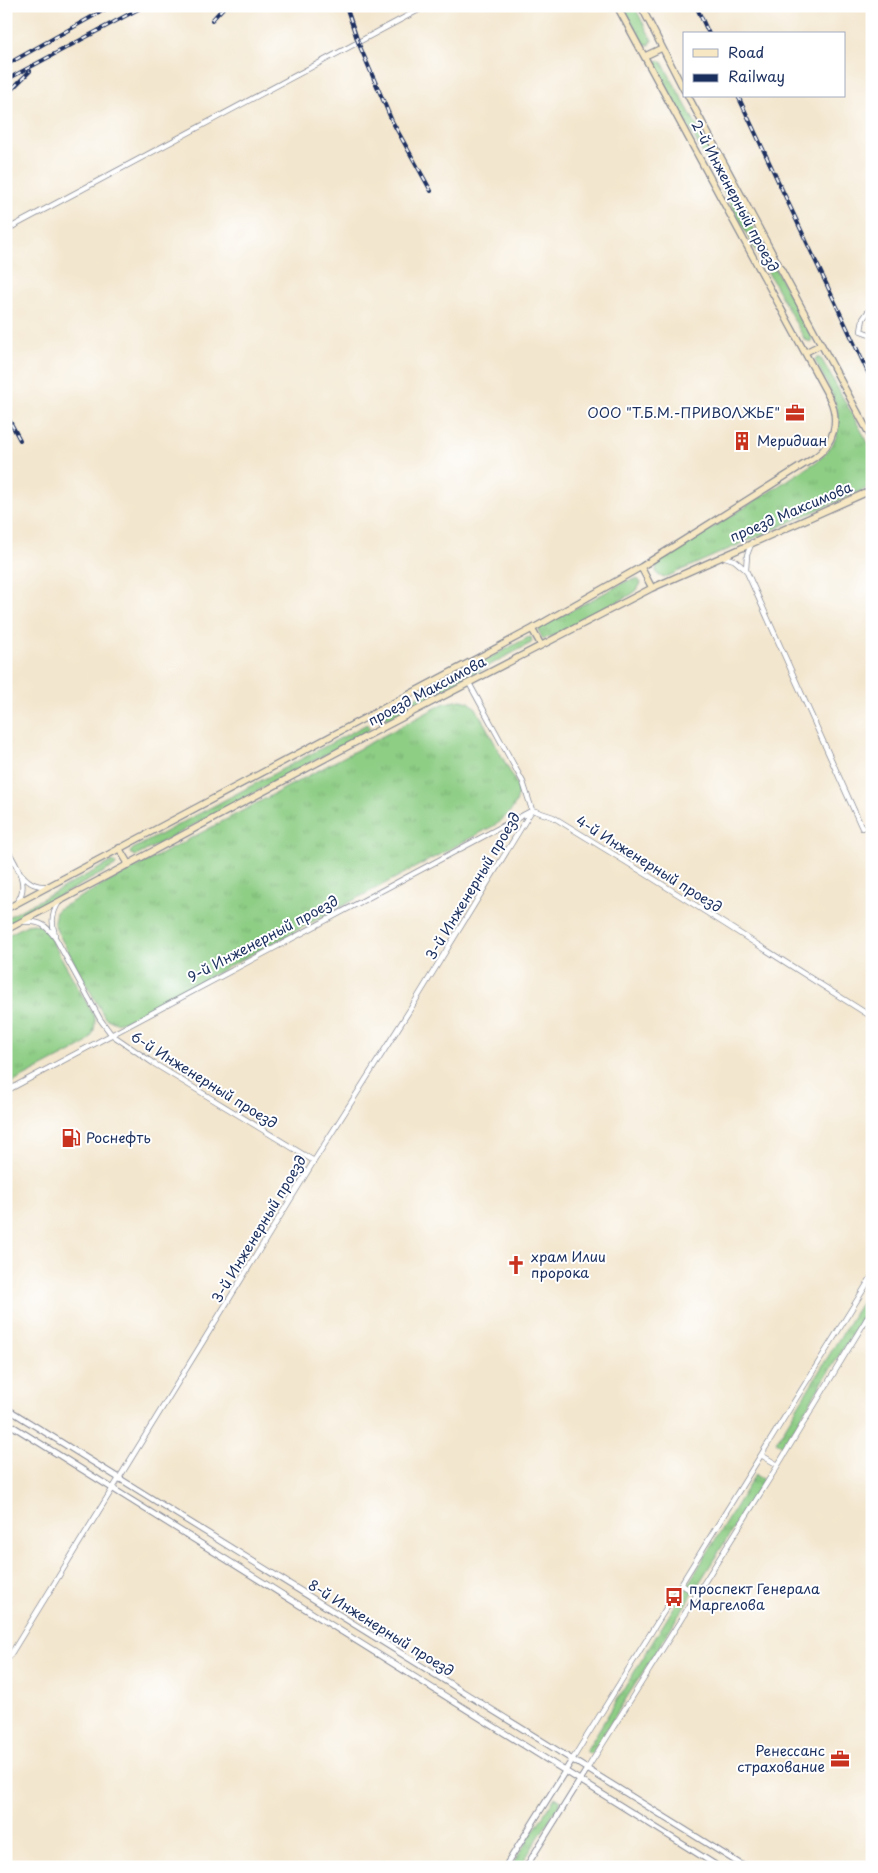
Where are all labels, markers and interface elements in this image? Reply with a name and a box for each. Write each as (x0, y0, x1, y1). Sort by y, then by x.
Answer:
legend (683, 32, 846, 98)
text: Road (728, 40, 764, 63)
text: Railway (728, 64, 785, 87)
street label: 2-й Инженерный проезд (686, 116, 784, 275)
place label: ООО "Т.Б.М.-ПРИВОЛЖЬЕ" (587, 402, 780, 423)
office icon: ООО "Т.Б.М.-ПРИВОЛЖЬЕ" (784, 402, 806, 424)
building icon: Меридиан (731, 430, 753, 452)
place label: Меридиан (757, 430, 827, 451)
street label: проезд Максимова (726, 476, 856, 547)
street label: проезд Максимова (364, 650, 490, 731)
street label: 3-й Инженерный проезд (420, 808, 525, 964)
street label: 4-й Инженерный проезд (572, 810, 726, 917)
street label: 9-й Инженерный проезд (184, 890, 342, 987)
street label: 6-й Инженерный проезд (127, 1026, 282, 1133)
fuel station icon: Роснефть (60, 1127, 82, 1149)
place label: Роснефть (86, 1127, 151, 1148)
street label: 3-й Инженерный проезд (206, 1151, 311, 1307)
place label: храм Илии пророка (531, 1246, 606, 1283)
church icon: храм Илии пророка (505, 1254, 527, 1276)
street label: 8-й Инженерный проезд (304, 1574, 458, 1681)
place label: проспект Генерала Маргелова (689, 1578, 820, 1615)
bus stop icon: проспект Генерала Маргелова (663, 1586, 685, 1608)
place label: Ренессанс страхование (737, 1740, 825, 1777)
office icon: Ренессанс страхование (829, 1748, 851, 1770)

